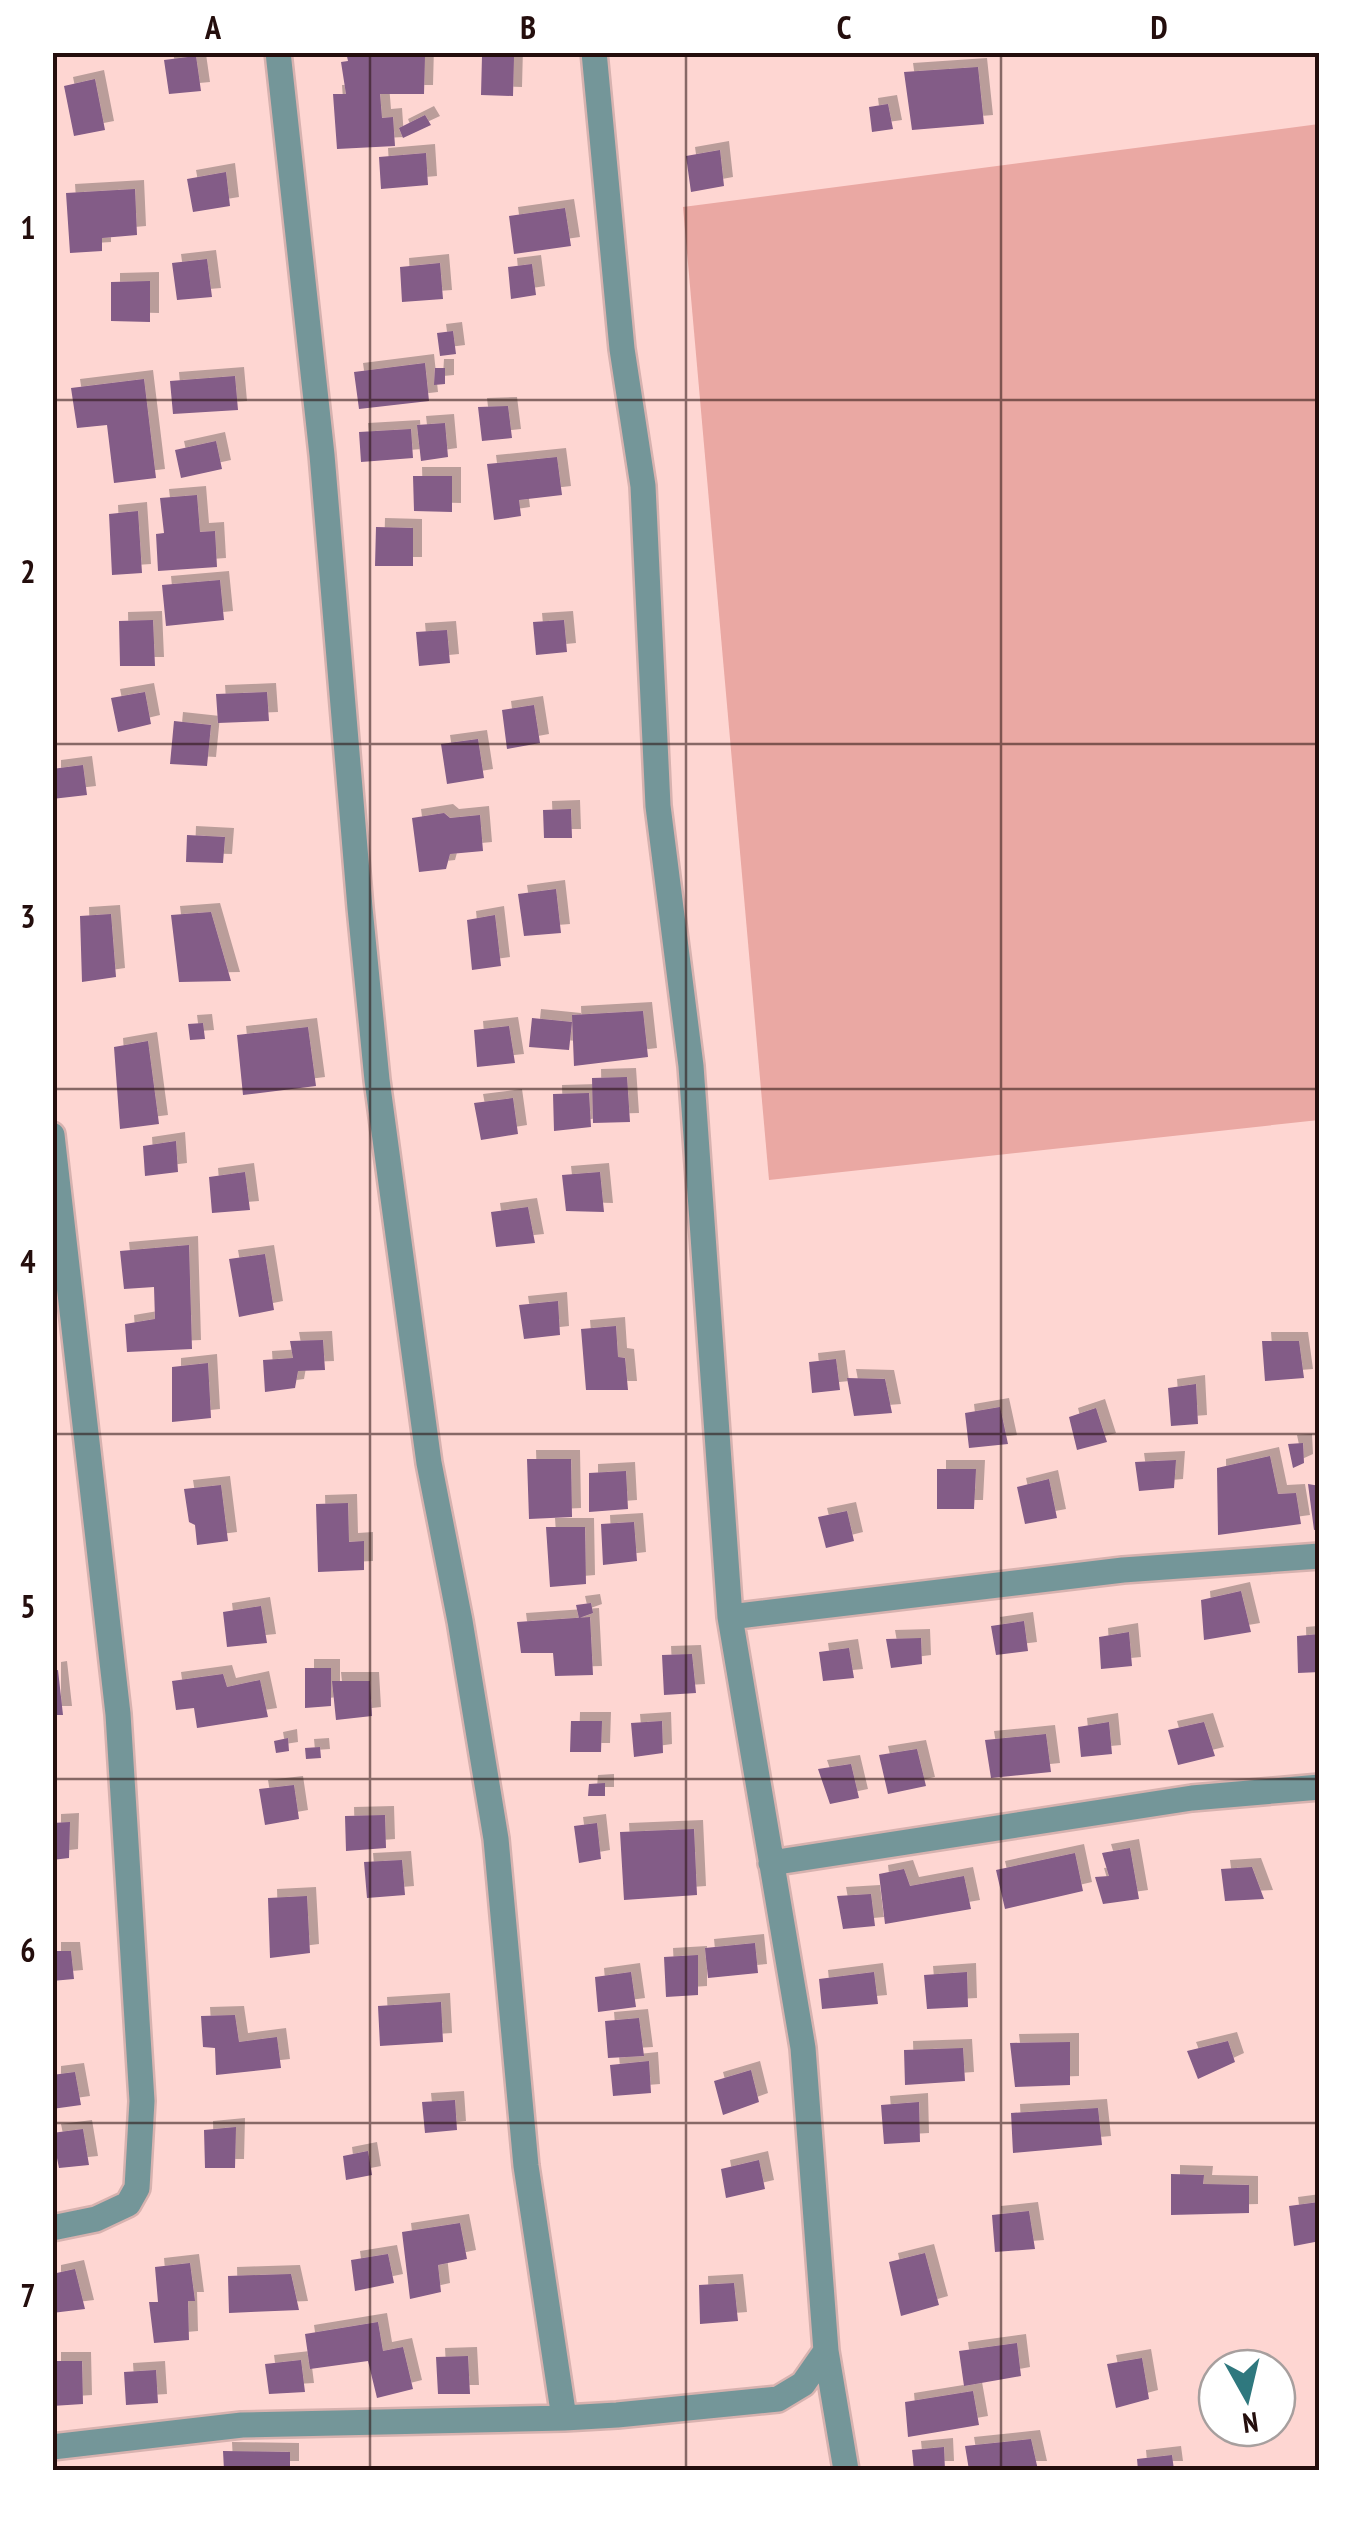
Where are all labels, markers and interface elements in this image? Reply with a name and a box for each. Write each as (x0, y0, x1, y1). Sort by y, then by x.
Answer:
text: A (204, 6, 222, 48)
text: B (520, 6, 536, 48)
text: C (837, 6, 852, 48)
text: D (1150, 6, 1168, 48)
text: 1 (20, 206, 36, 248)
text: 2 (20, 550, 36, 592)
text: 3 (20, 895, 36, 937)
text: 4 (20, 1240, 36, 1282)
text: 5 (20, 1585, 36, 1627)
text: 6 (20, 1929, 36, 1971)
text: 7 (20, 2274, 36, 2316)
north arrow (1197, 2348, 1297, 2448)
text: N (1240, 2404, 1261, 2443)

